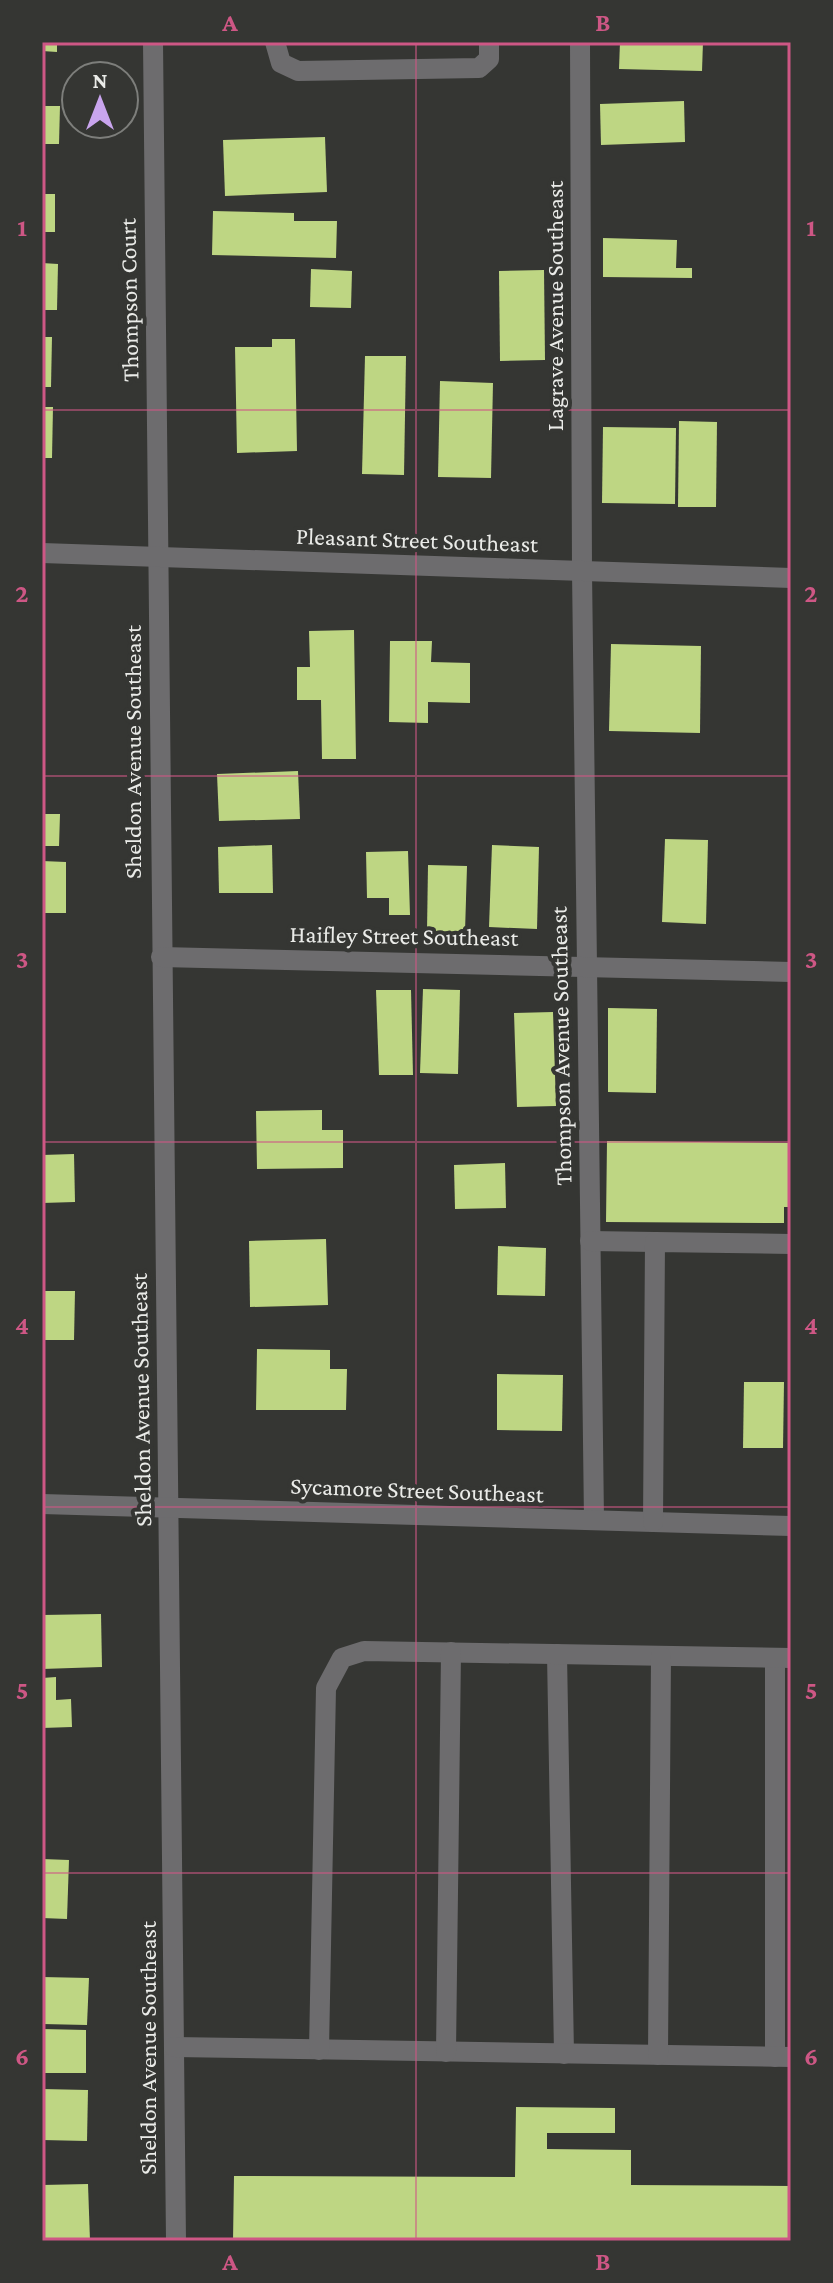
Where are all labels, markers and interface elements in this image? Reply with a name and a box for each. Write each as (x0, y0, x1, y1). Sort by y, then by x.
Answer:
text: A (221, 8, 238, 37)
text: B (595, 8, 611, 37)
north arrow (60, 60, 140, 140)
text: N (93, 68, 108, 93)
street label: Lagrave Avenue Southeast (541, 180, 568, 431)
text: 1 (17, 213, 27, 242)
text: 1 (806, 213, 816, 242)
street label: Thompson Court (114, 217, 143, 382)
street label: Pleasant Street Southeast (295, 522, 540, 557)
text: 2 (15, 579, 29, 608)
text: 2 (804, 579, 818, 608)
street label: Sheldon Avenue Southeast (119, 624, 146, 879)
street label: Thompson Avenue Southeast (545, 905, 576, 1186)
street label: Haifley Street Southeast (289, 920, 520, 951)
text: 3 (16, 945, 28, 974)
text: 3 (805, 945, 817, 974)
street label: Sheldon Avenue Southeast (125, 1272, 156, 1527)
text: 4 (15, 1311, 29, 1340)
text: 4 (804, 1311, 818, 1340)
street label: Sycamore Street Southeast (290, 1472, 545, 1507)
text: 5 (16, 1676, 28, 1705)
text: 5 (805, 1676, 817, 1705)
street label: Sheldon Avenue Southeast (134, 1920, 161, 2175)
text: 6 (15, 2042, 29, 2071)
text: 6 (804, 2042, 818, 2071)
text: A (221, 2247, 238, 2276)
text: B (595, 2247, 611, 2276)

